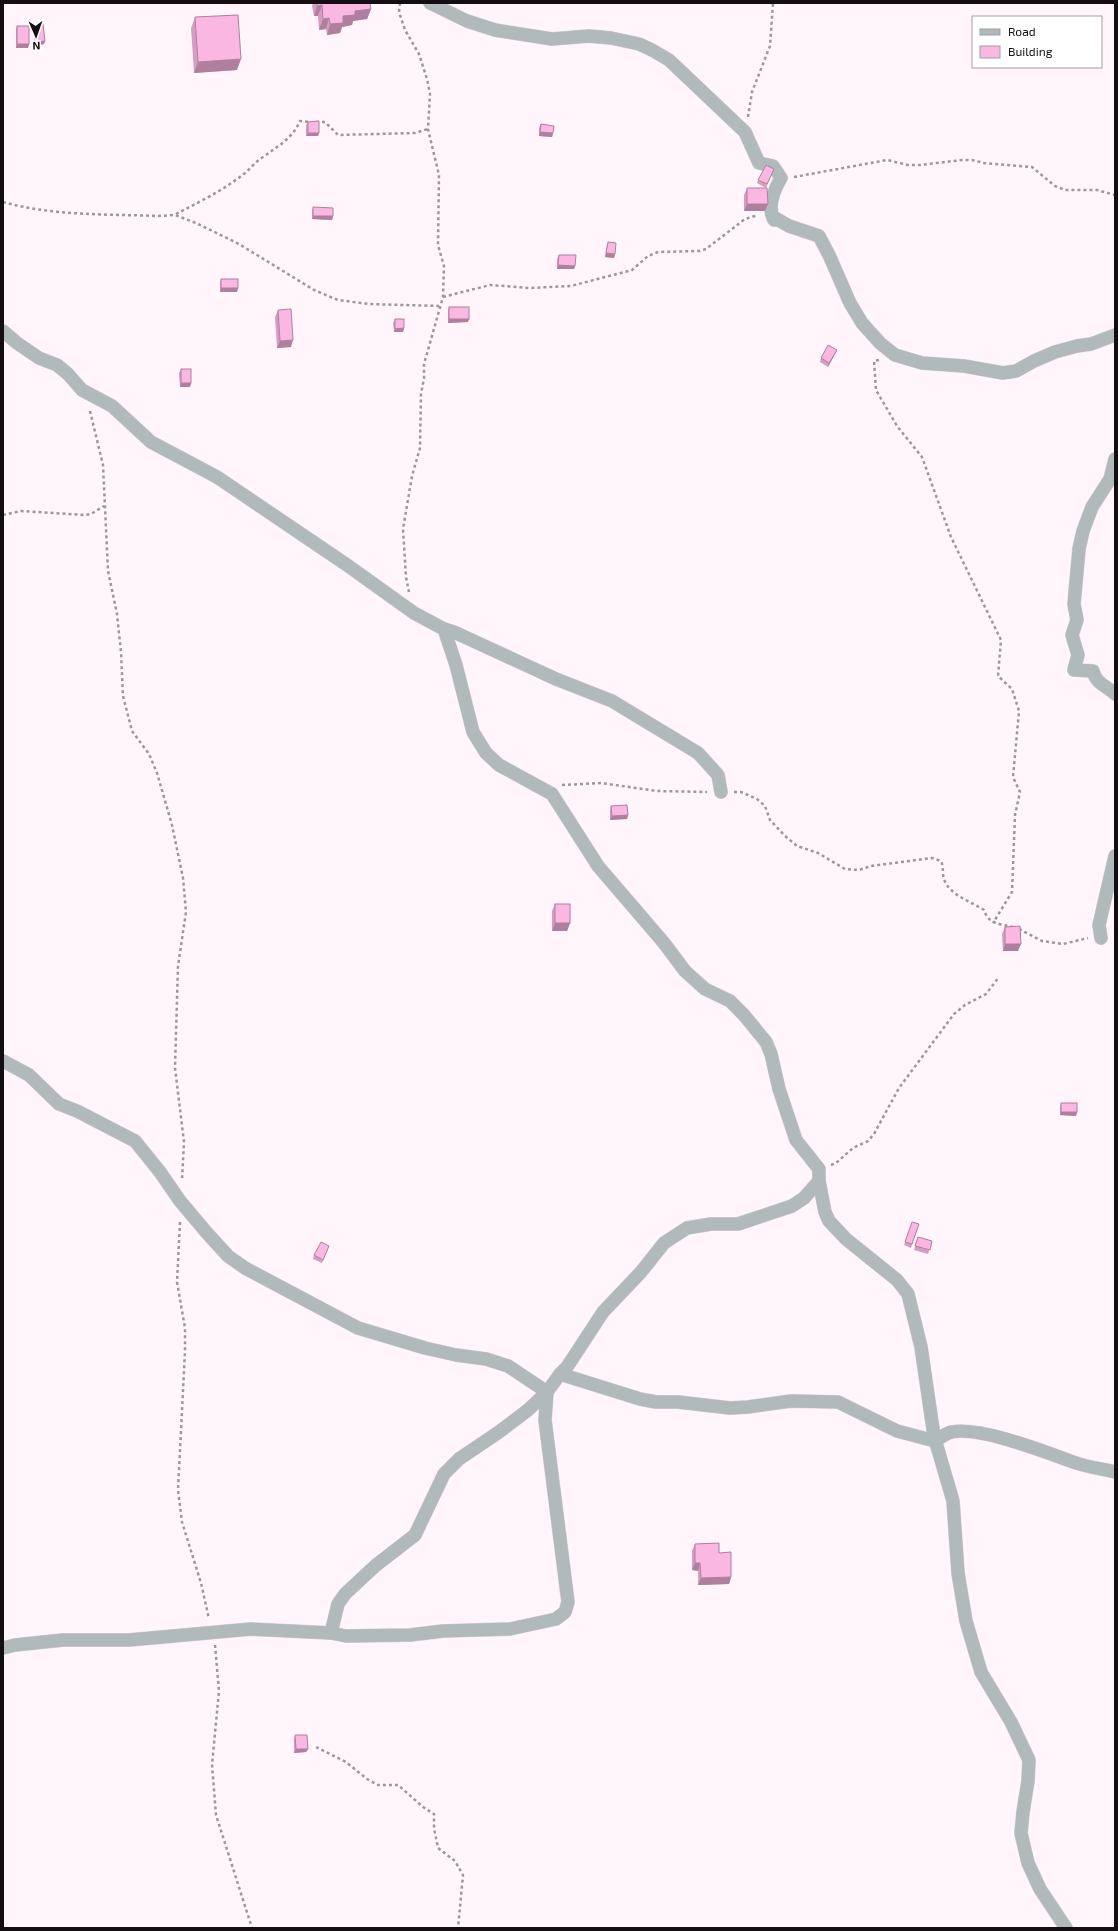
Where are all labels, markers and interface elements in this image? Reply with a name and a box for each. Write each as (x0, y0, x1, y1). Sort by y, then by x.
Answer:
north arrow (16, 16, 56, 56)
legend (972, 16, 1102, 68)
text: Road (1008, 24, 1036, 38)
text: N (32, 40, 41, 53)
text: Building (1008, 44, 1053, 58)

